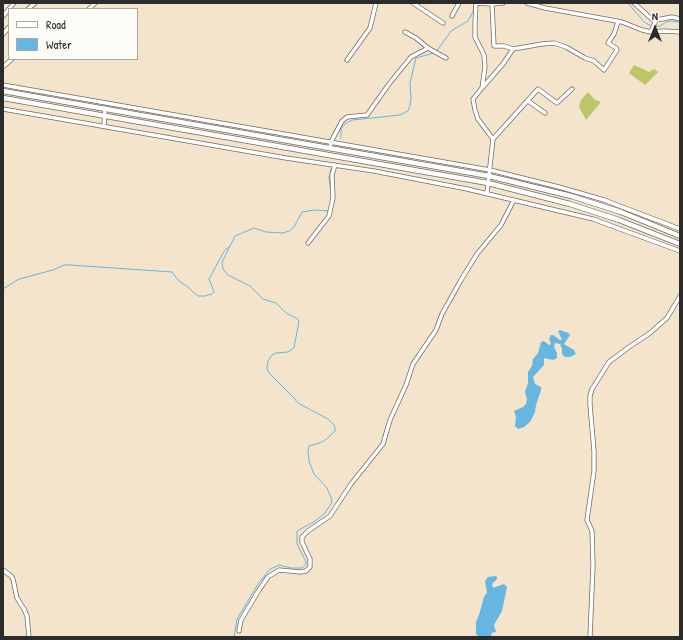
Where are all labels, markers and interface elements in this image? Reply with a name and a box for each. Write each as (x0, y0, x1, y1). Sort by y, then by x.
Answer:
legend (8, 8, 138, 60)
north arrow (635, 8, 675, 48)
text: N (652, 9, 658, 23)
text: Road (46, 16, 66, 33)
text: Water (46, 36, 72, 53)

